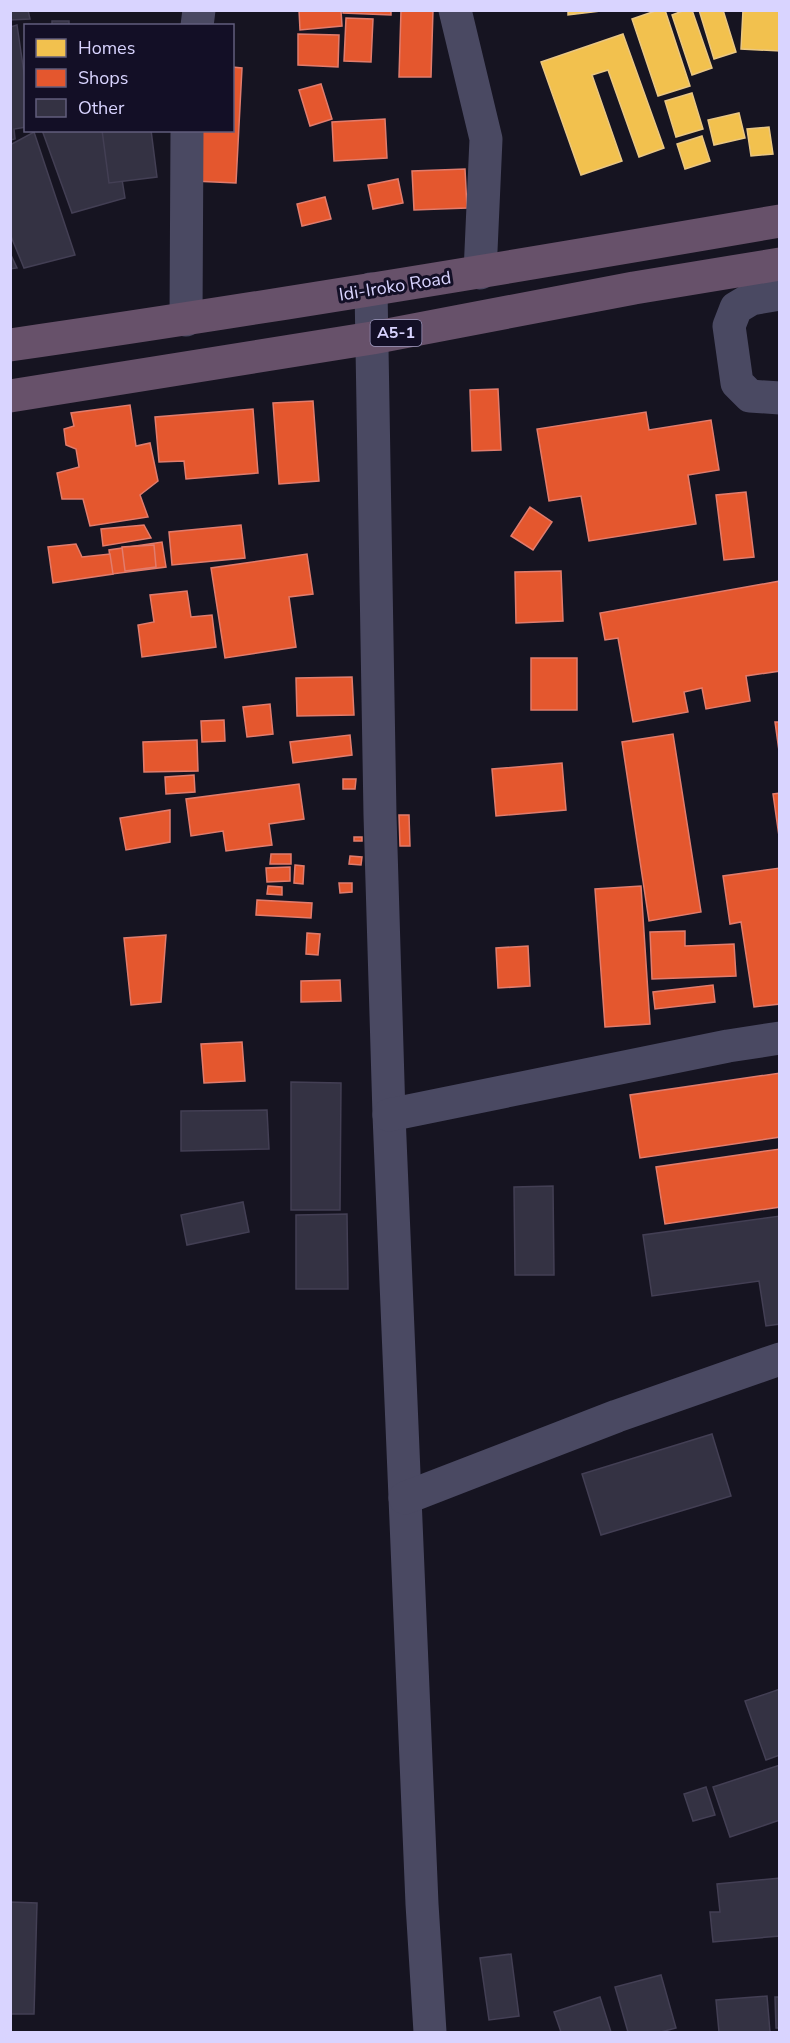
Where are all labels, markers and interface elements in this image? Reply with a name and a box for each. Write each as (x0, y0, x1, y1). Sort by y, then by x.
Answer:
legend (24, 24, 234, 132)
text: Homes (78, 36, 135, 60)
text: Shops (78, 66, 128, 90)
text: Other (78, 96, 125, 120)
street label: Idi-Iroko Road (337, 265, 453, 307)
road number: A5-1 (370, 320, 422, 346)

